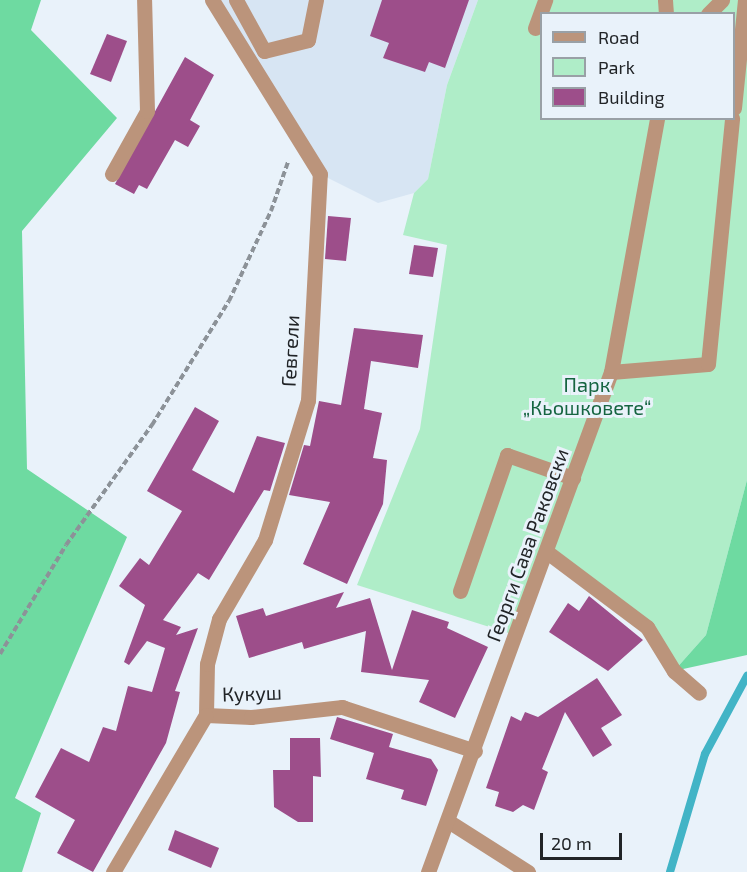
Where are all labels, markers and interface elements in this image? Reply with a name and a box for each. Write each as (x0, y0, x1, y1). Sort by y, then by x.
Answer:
legend (540, 12, 735, 120)
text: Road (598, 26, 639, 48)
text: Park (598, 56, 635, 78)
text: Building (598, 86, 665, 108)
street label: Гевгели (276, 314, 304, 388)
park label: Парк „Кьошковете“ (523, 373, 651, 420)
street label: Георги Сава Раковски (481, 445, 573, 645)
street label: Кукуш (222, 680, 282, 706)
scale bar (543, 821, 626, 859)
text: 20 m (551, 832, 592, 854)

